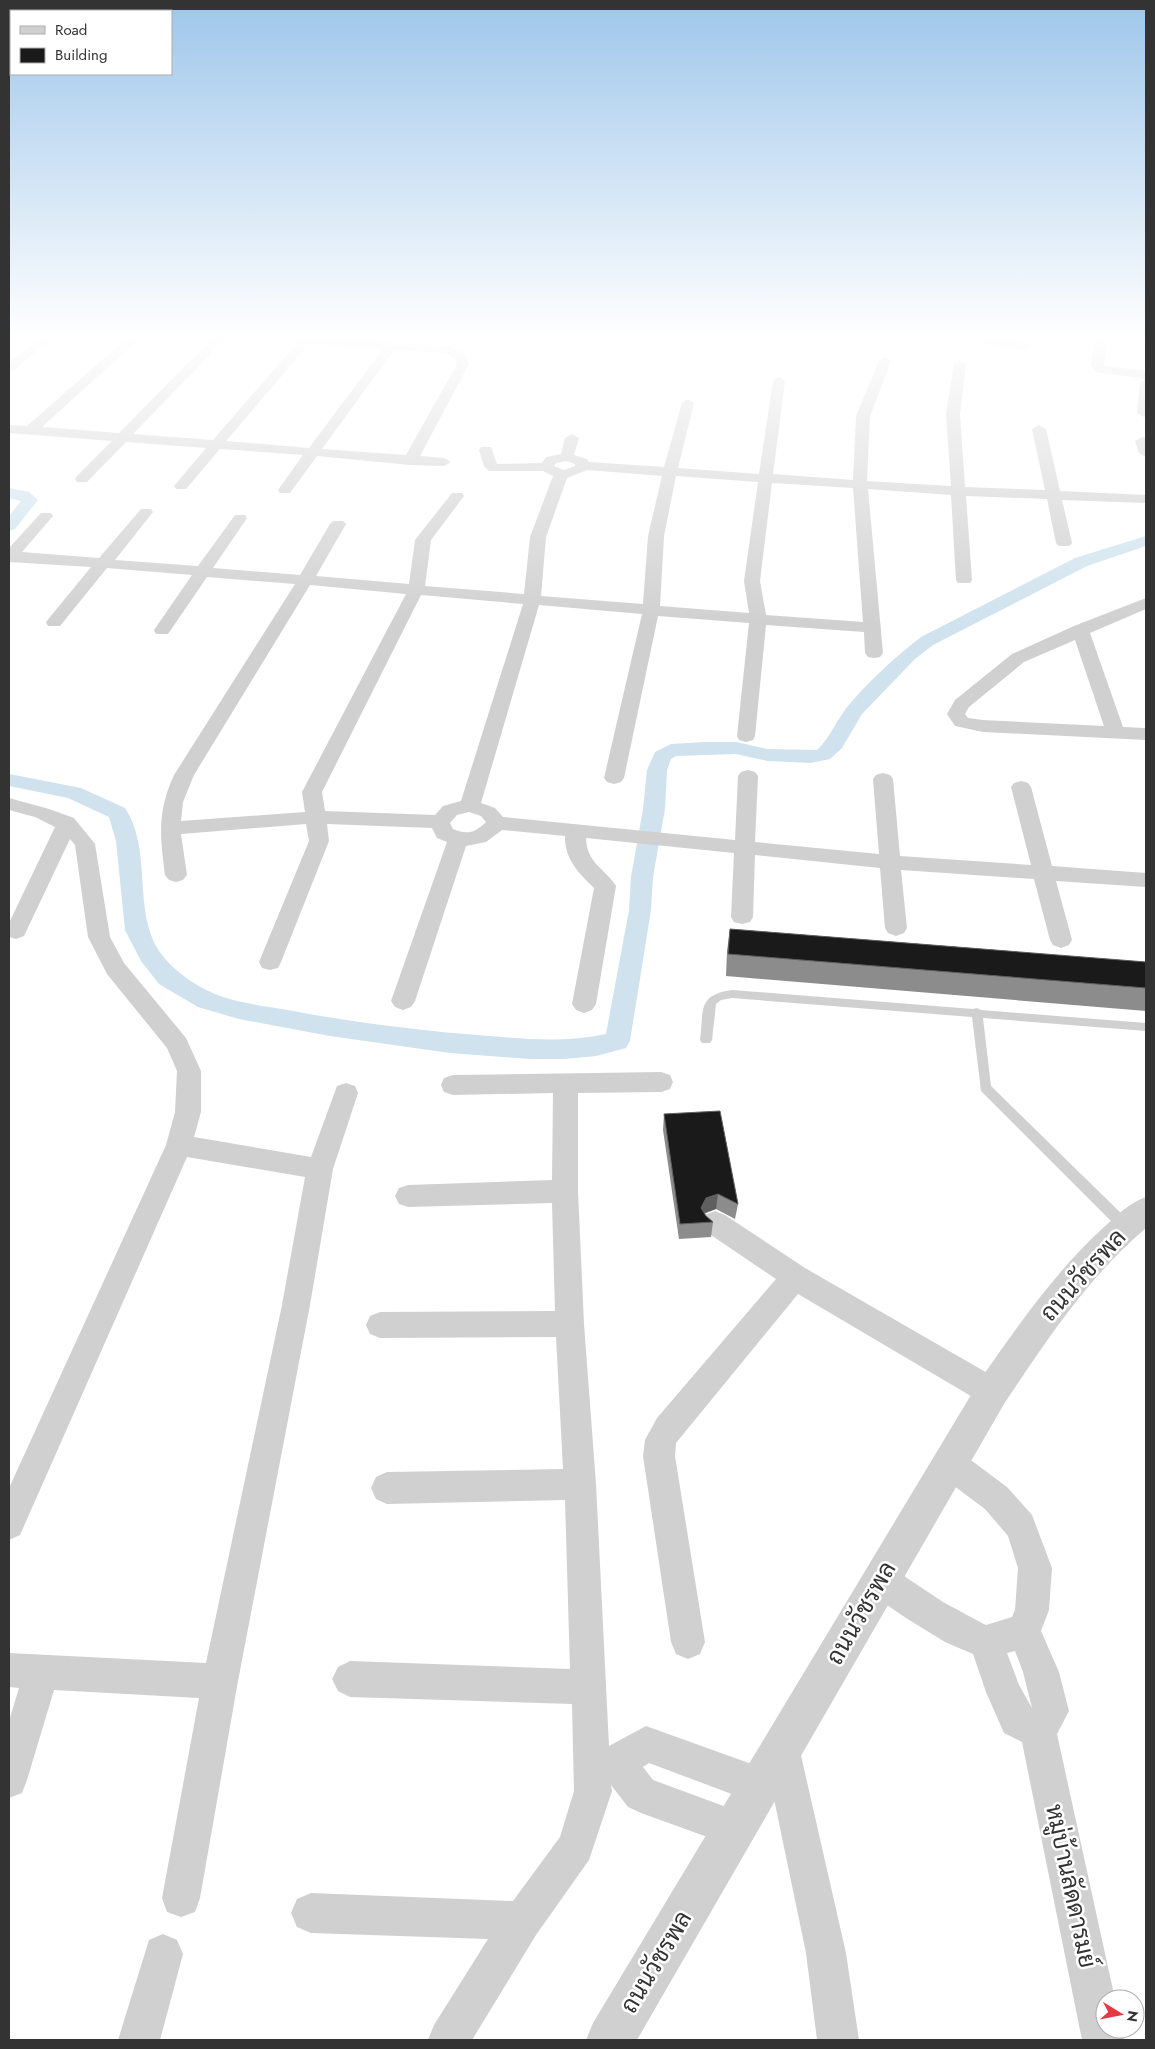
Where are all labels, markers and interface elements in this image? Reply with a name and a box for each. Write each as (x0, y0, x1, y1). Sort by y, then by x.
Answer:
legend (10, 10, 172, 75)
text: Road (55, 19, 87, 41)
text: Building (55, 44, 107, 66)
street label: ถนนวัชรพล (1031, 1221, 1134, 1329)
street label: ถนนวัชรพล (817, 1555, 904, 1671)
street label: หมู่บ้านลัดดารมย์ (1037, 1801, 1106, 1971)
street label: ถนนวัชรพล (611, 1904, 700, 2020)
north arrow (1095, 1989, 1145, 2039)
text: N (1122, 2009, 1144, 2023)

